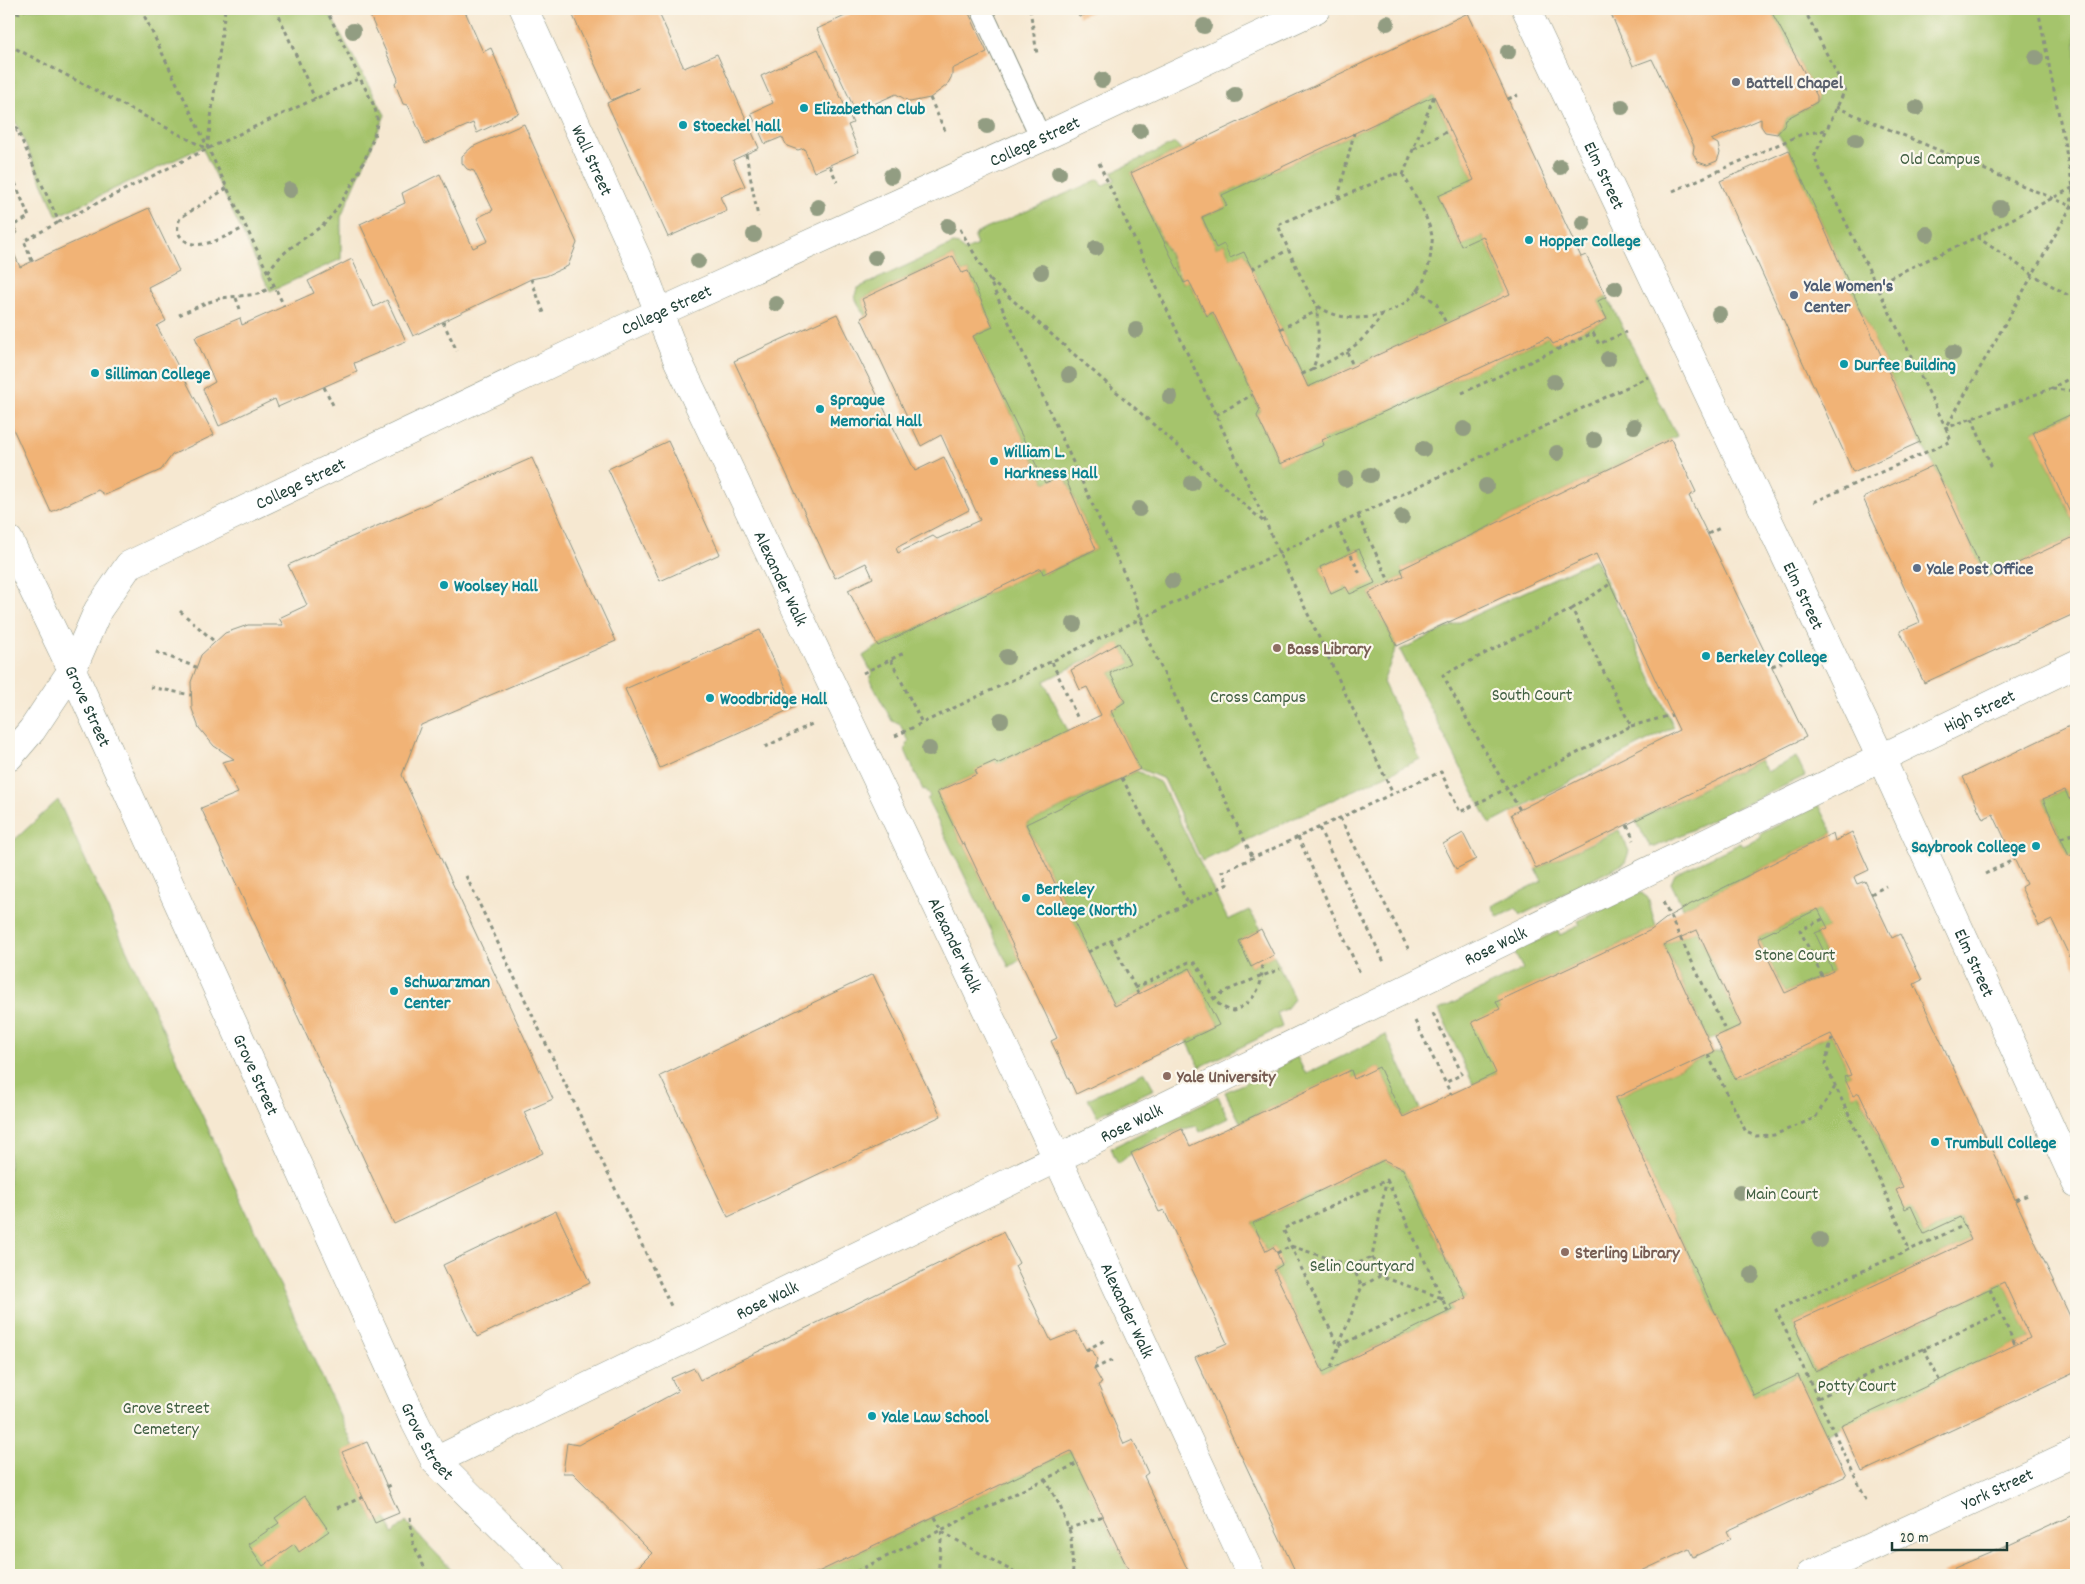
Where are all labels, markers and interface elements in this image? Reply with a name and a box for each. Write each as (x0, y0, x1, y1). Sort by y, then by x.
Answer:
place label: Battell Chapel (1746, 72, 1844, 97)
marker: Battell Chapel (1730, 76, 1742, 88)
place label: Elizabethan Club (814, 98, 925, 123)
marker: Elizabethan Club (798, 102, 810, 114)
street label: College Street (986, 111, 1085, 175)
place label: Stoeckel Hall (693, 115, 781, 140)
marker: Stoeckel Hall (677, 119, 689, 131)
street label: Wall Street (563, 122, 617, 201)
street label: Elm Street (1576, 138, 1630, 215)
park label: Old Campus (1900, 148, 1980, 173)
place label: Hopper College (1539, 230, 1641, 255)
marker: Hopper College (1523, 234, 1535, 246)
place label: Yale Women's Center (1803, 275, 1894, 321)
street label: College Street (618, 280, 717, 343)
marker: Yale Women's Center (1788, 289, 1800, 301)
place label: Durfee Building (1854, 354, 1956, 379)
marker: Durfee Building (1838, 358, 1850, 370)
place label: Silliman College (105, 363, 211, 388)
marker: Silliman College (89, 367, 101, 379)
place label: Sprague Memorial Hall (830, 389, 923, 435)
marker: Sprague Memorial Hall (814, 403, 826, 415)
place label: William L. Harkness Hall (1004, 441, 1098, 487)
street label: College Street (252, 453, 351, 518)
marker: William L. Harkness Hall (988, 455, 1000, 467)
street label: Alexander Walk (745, 527, 812, 631)
street label: Elm Street (1775, 558, 1829, 635)
place label: Yale Post Office (1926, 558, 2033, 583)
marker: Yale Post Office (1911, 562, 1923, 574)
place label: Woolsey Hall (454, 575, 538, 600)
marker: Woolsey Hall (438, 579, 450, 591)
place label: Bass Library (1287, 638, 1371, 663)
marker: Bass Library (1271, 642, 1283, 654)
place label: Berkeley College (1716, 646, 1827, 671)
marker: Berkeley College (1700, 650, 1712, 662)
street label: Grove Street (57, 662, 116, 752)
park label: South Court (1492, 684, 1573, 709)
street label: High Street (1940, 685, 2021, 741)
park label: Cross Campus (1210, 686, 1306, 711)
place label: Woodbridge Hall (720, 688, 828, 713)
marker: Woodbridge Hall (704, 692, 716, 704)
place label: Saybrook College (1911, 836, 2026, 861)
marker: Saybrook College (2030, 840, 2042, 852)
place label: Berkeley College (North) (1036, 878, 1137, 924)
marker: Berkeley College (North) (1020, 892, 1032, 904)
street label: Alexander Walk (920, 894, 987, 998)
street label: Rose Walk (1461, 922, 1532, 974)
street label: Elm Street (1946, 925, 1999, 1002)
park label: Stone Court (1755, 944, 1836, 969)
place label: Schwarzman Center (404, 971, 490, 1017)
marker: Schwarzman Center (388, 985, 400, 997)
street label: Grove Street (225, 1031, 284, 1121)
place label: Yale University (1176, 1066, 1276, 1091)
marker: Yale University (1161, 1070, 1173, 1082)
street label: Rose Walk (1097, 1099, 1168, 1151)
place label: Trumbull College (1945, 1132, 2057, 1157)
marker: Trumbull College (1929, 1136, 1941, 1148)
park label: Main Court (1746, 1183, 1819, 1208)
place label: Sterling Library (1575, 1242, 1680, 1267)
marker: Sterling Library (1559, 1246, 1571, 1258)
park label: Selin Courtyard (1310, 1255, 1414, 1280)
street label: Alexander Walk (1092, 1259, 1159, 1363)
street label: Rose Walk (732, 1276, 804, 1328)
park label: Potty Court (1818, 1375, 1897, 1400)
park label: Grove Street Cemetery (122, 1397, 210, 1443)
street label: Grove Street (393, 1399, 458, 1488)
place label: Yale Law School (881, 1406, 989, 1431)
marker: Yale Law School (866, 1410, 878, 1422)
street label: York Street (1958, 1463, 2038, 1518)
scale bar (1892, 1519, 2008, 1551)
text: 20 m (1900, 1528, 1928, 1550)

